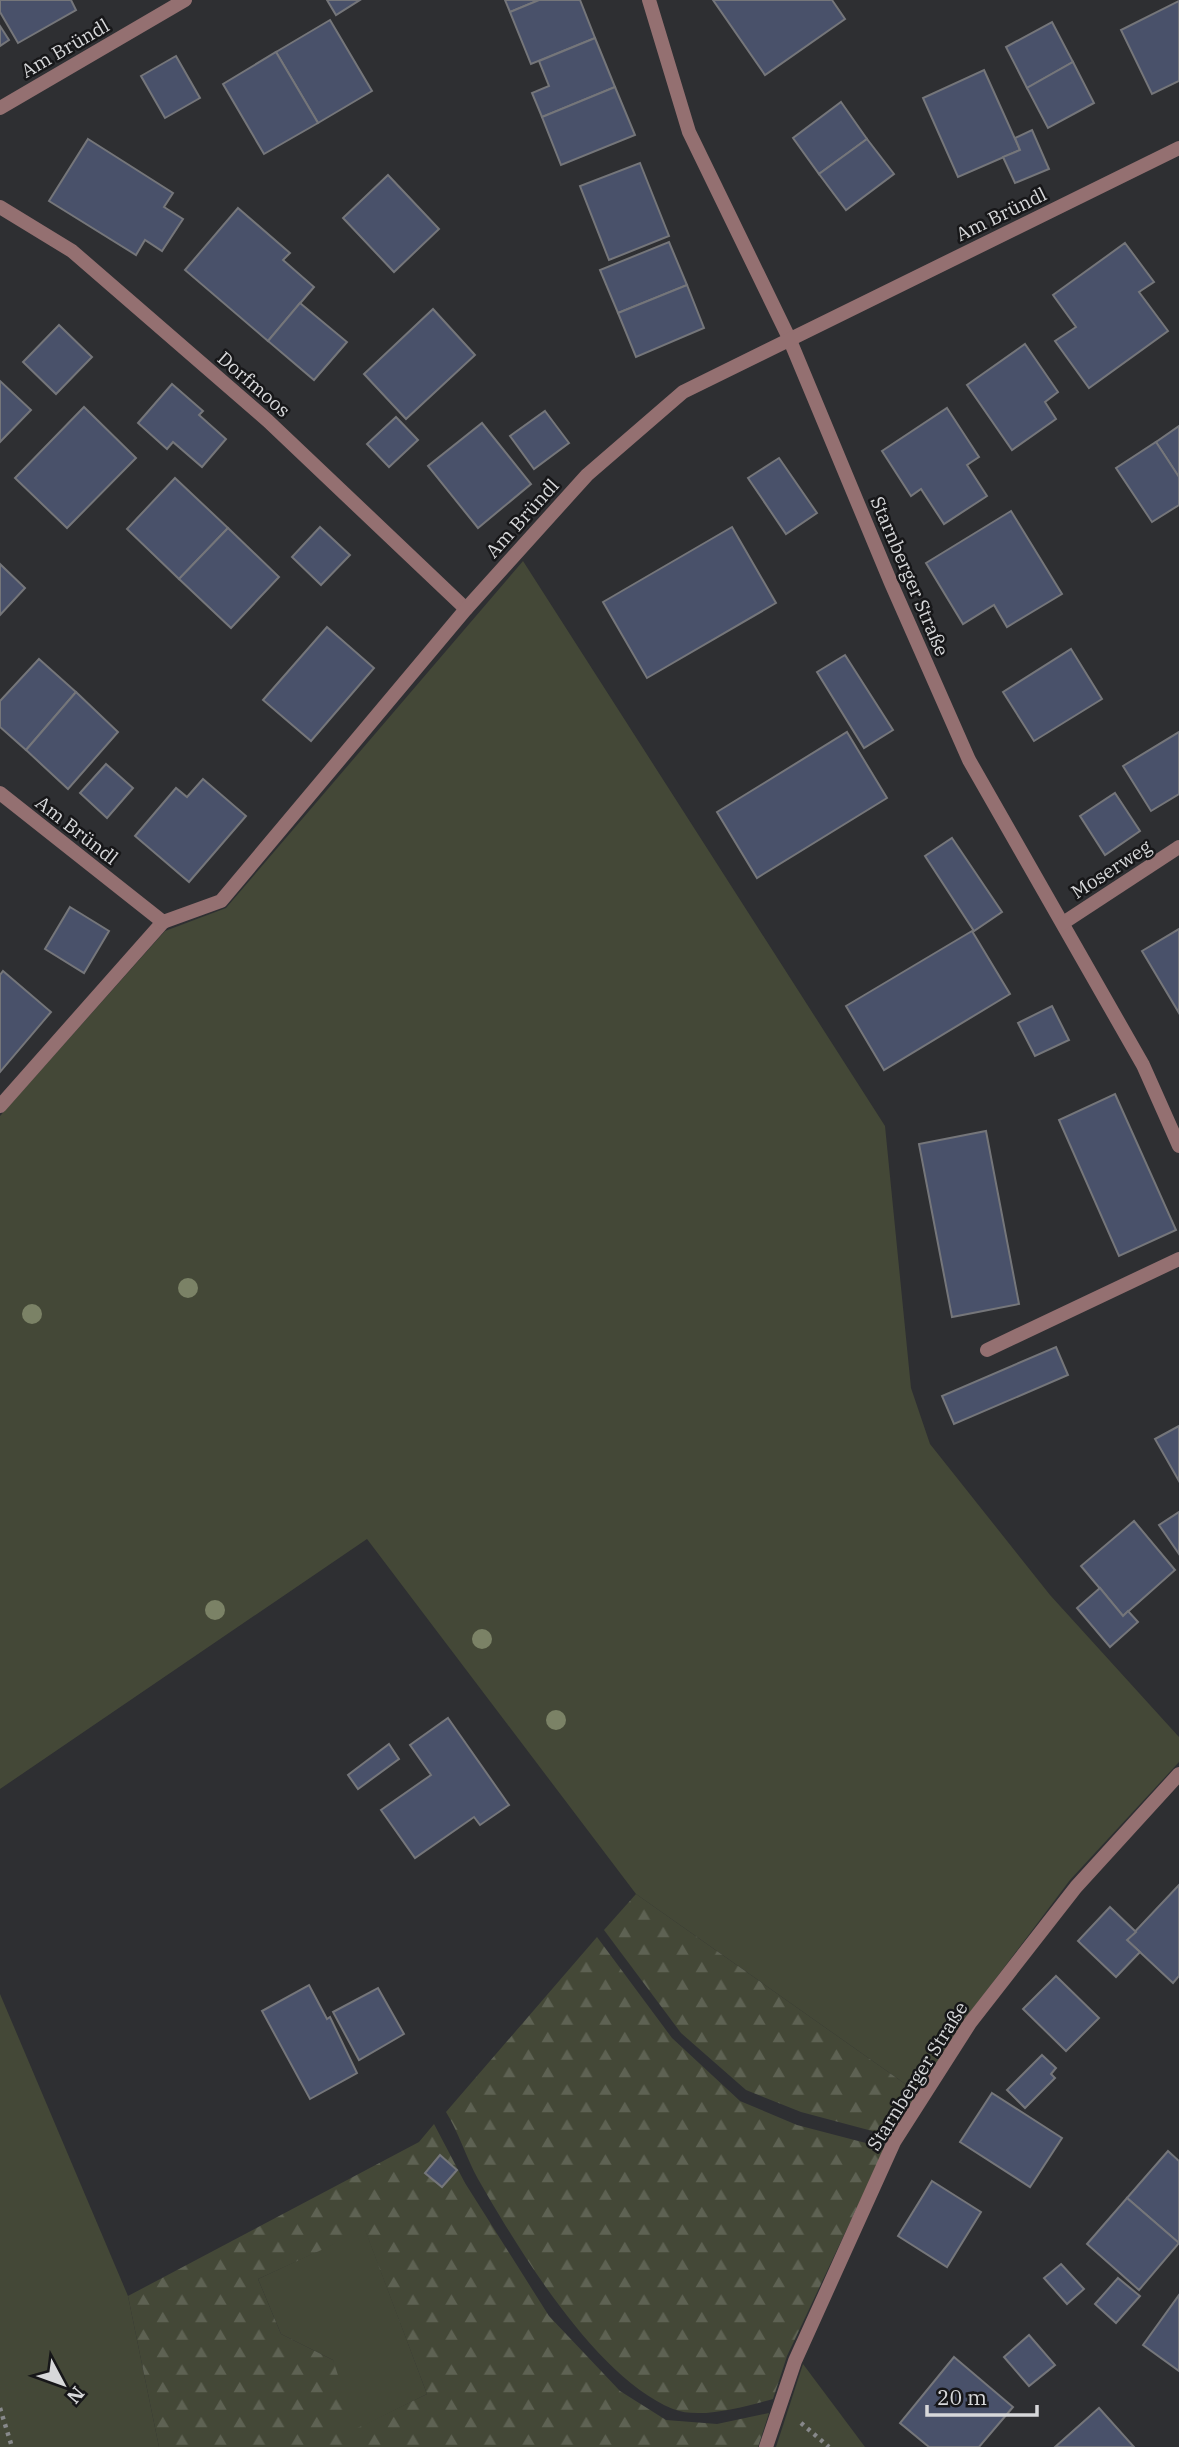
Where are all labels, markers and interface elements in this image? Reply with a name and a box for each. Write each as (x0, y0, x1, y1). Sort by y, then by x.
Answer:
street label: Am Bründl (16, 13, 114, 83)
street label: Am Bründl (952, 182, 1051, 246)
street label: Dorfmoos (213, 346, 295, 422)
street label: Am Bründl (480, 473, 564, 563)
street label: Starnberger Straße (866, 493, 954, 659)
street label: Am Bründl (31, 790, 123, 870)
street label: Moserweg (1066, 834, 1156, 904)
street label: Starnberger Straße (861, 1997, 973, 2155)
north arrow (28, 2349, 98, 2419)
scale bar (927, 2374, 1037, 2418)
text: N (62, 2382, 90, 2409)
text: 20 m (937, 2383, 987, 2411)

